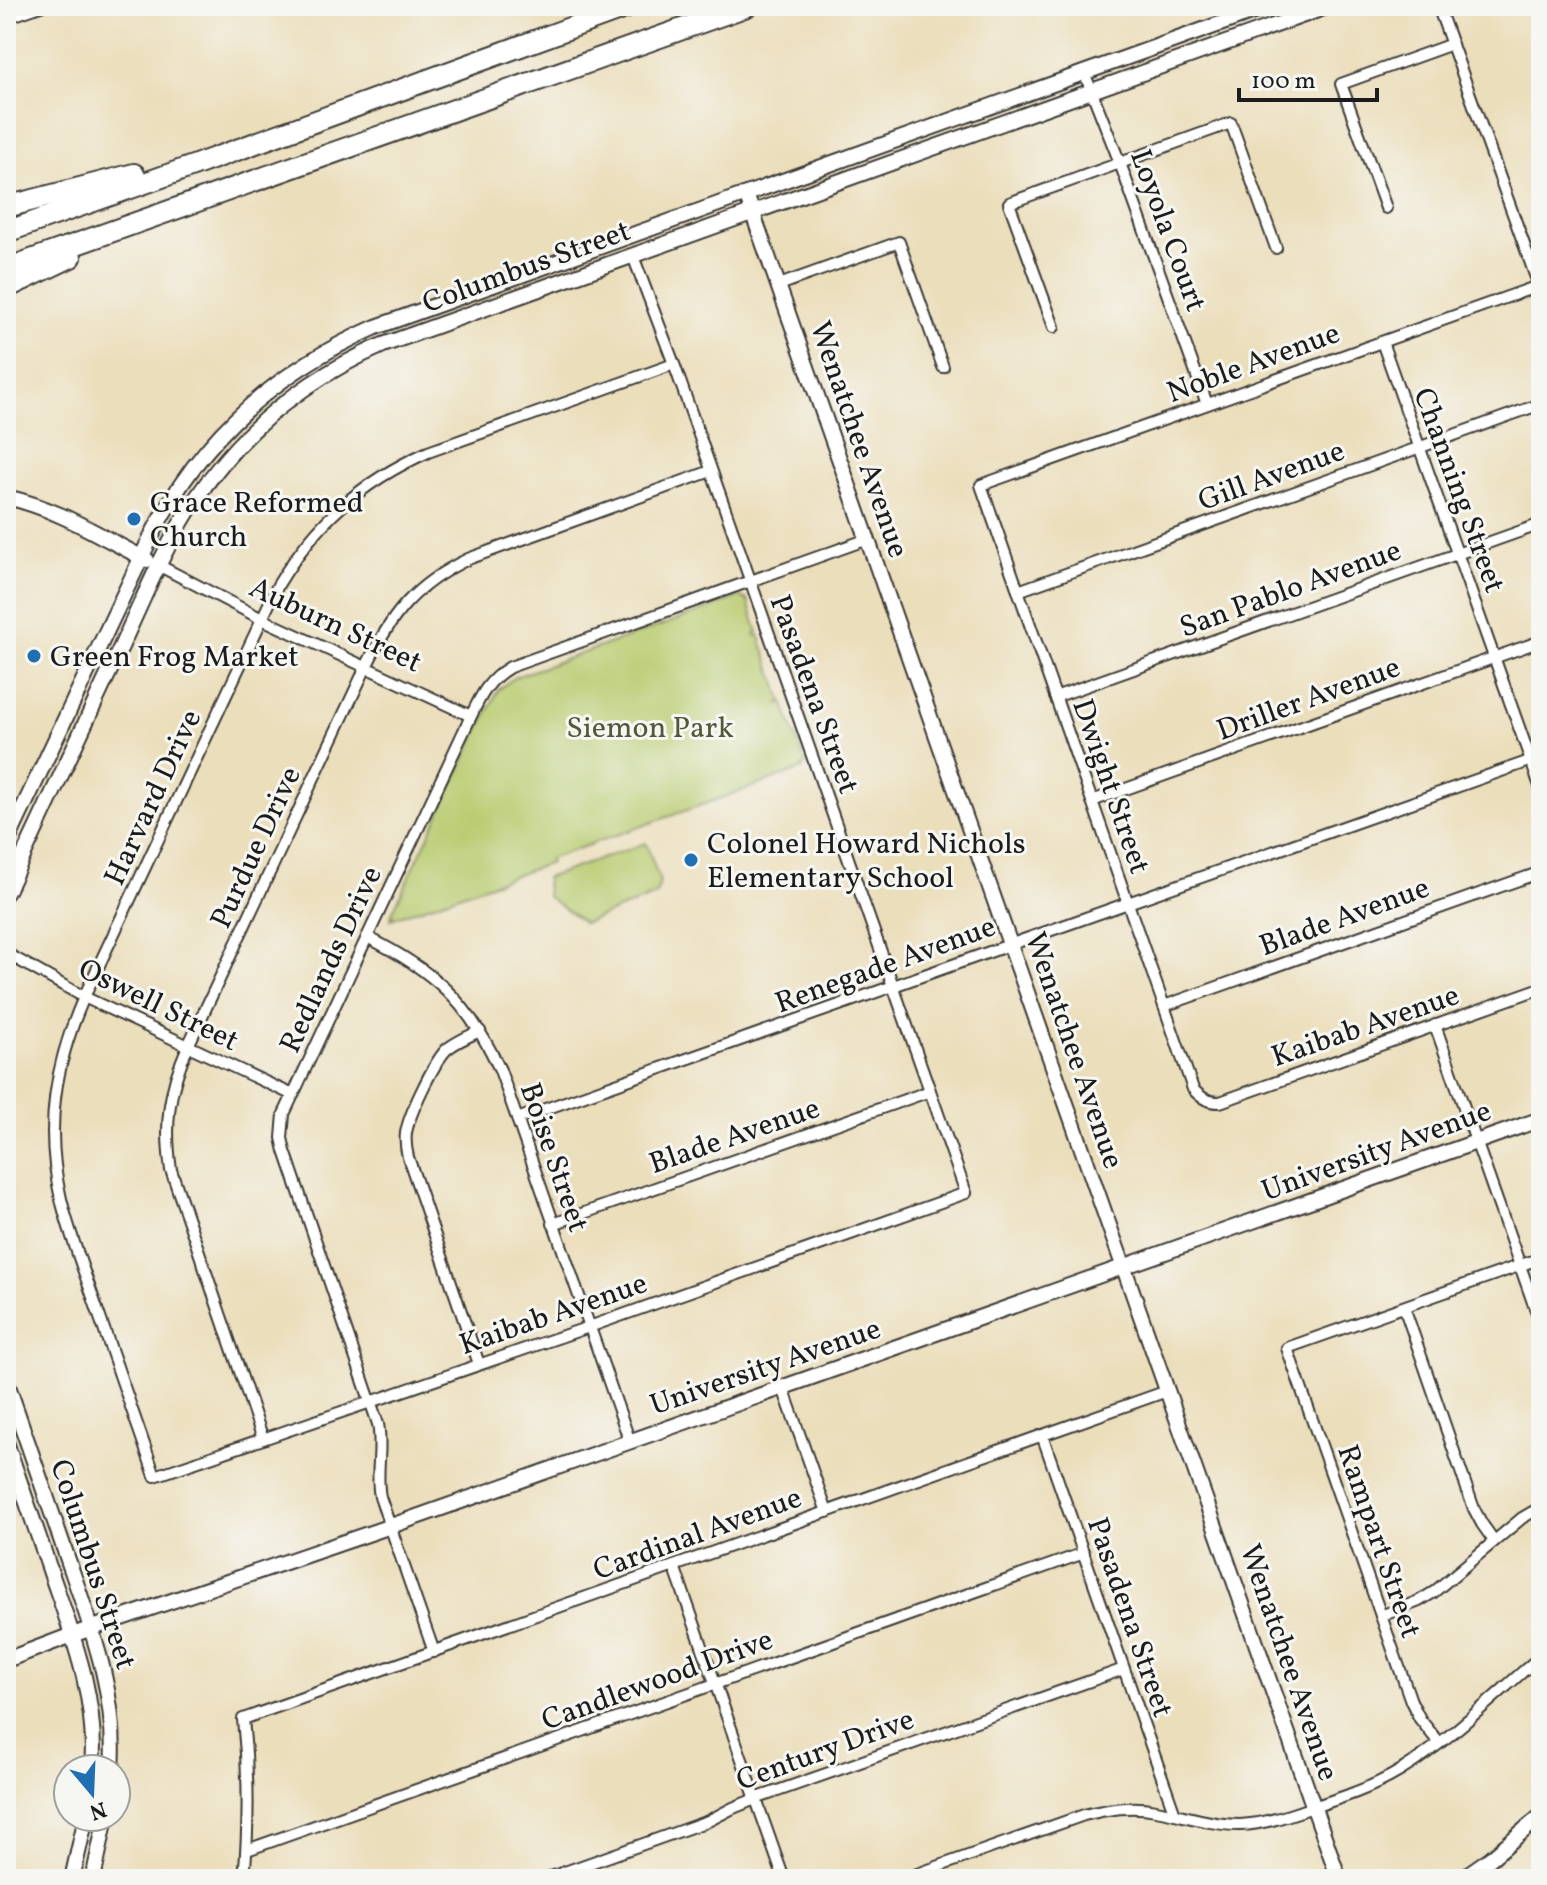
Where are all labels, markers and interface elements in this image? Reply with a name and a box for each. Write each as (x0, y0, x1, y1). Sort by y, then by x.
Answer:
scale bar (1239, 52, 1377, 102)
text: 100 m (1251, 65, 1316, 99)
street label: Loyola Court (1118, 144, 1216, 318)
street label: Columbus Street (417, 211, 637, 325)
street label: Noble Avenue (1161, 313, 1346, 415)
street label: Wenatchee Avenue (798, 316, 918, 564)
street label: Channing Street (1402, 382, 1515, 599)
street label: Gill Avenue (1193, 431, 1351, 523)
place label: Grace Reformed Church (150, 483, 364, 559)
marker: Grace Reformed Church (125, 510, 143, 528)
street label: San Pablo Avenue (1174, 530, 1407, 649)
street label: Auburn Street (242, 567, 428, 684)
street label: Pasadena Street (758, 589, 869, 800)
place label: Green Frog Market (50, 637, 299, 679)
marker: Green Frog Market (25, 647, 43, 665)
street label: Driller Avenue (1211, 647, 1406, 753)
street label: Dwight Street (1061, 694, 1160, 880)
street label: Harvard Drive (95, 703, 213, 893)
park label: Siemon Park (566, 708, 734, 750)
street label: Purdue Drive (201, 760, 313, 936)
place label: Colonel Howard Nichols Elementary School (707, 824, 1025, 900)
marker: Colonel Howard Nichols Elementary School (682, 851, 700, 869)
street label: Redlands Drive (270, 859, 394, 1060)
street label: Blade Avenue (1254, 868, 1435, 968)
street label: Renegade Avenue (770, 907, 1002, 1025)
street label: Wenatchee Avenue (1013, 927, 1133, 1175)
street label: Oswell Street (71, 949, 245, 1063)
street label: Kaibab Avenue (1266, 975, 1465, 1079)
street label: Boise Street (508, 1077, 598, 1238)
street label: Blade Avenue (644, 1088, 826, 1186)
street label: University Avenue (1256, 1091, 1497, 1213)
street label: Kaibab Avenue (454, 1263, 653, 1367)
street label: University Avenue (645, 1309, 887, 1427)
street label: Rampart Street (1325, 1439, 1431, 1644)
street label: Columbus Street (38, 1454, 146, 1675)
street label: Cardinal Avenue (588, 1478, 808, 1592)
street label: Pasadena Street (1075, 1512, 1183, 1723)
street label: Wenatchee Avenue (1228, 1539, 1348, 1787)
street label: Candlewood Drive (536, 1620, 779, 1742)
street label: Century Drive (731, 1699, 920, 1802)
north arrow (52, 1753, 132, 1833)
text: N (85, 1792, 110, 1827)

